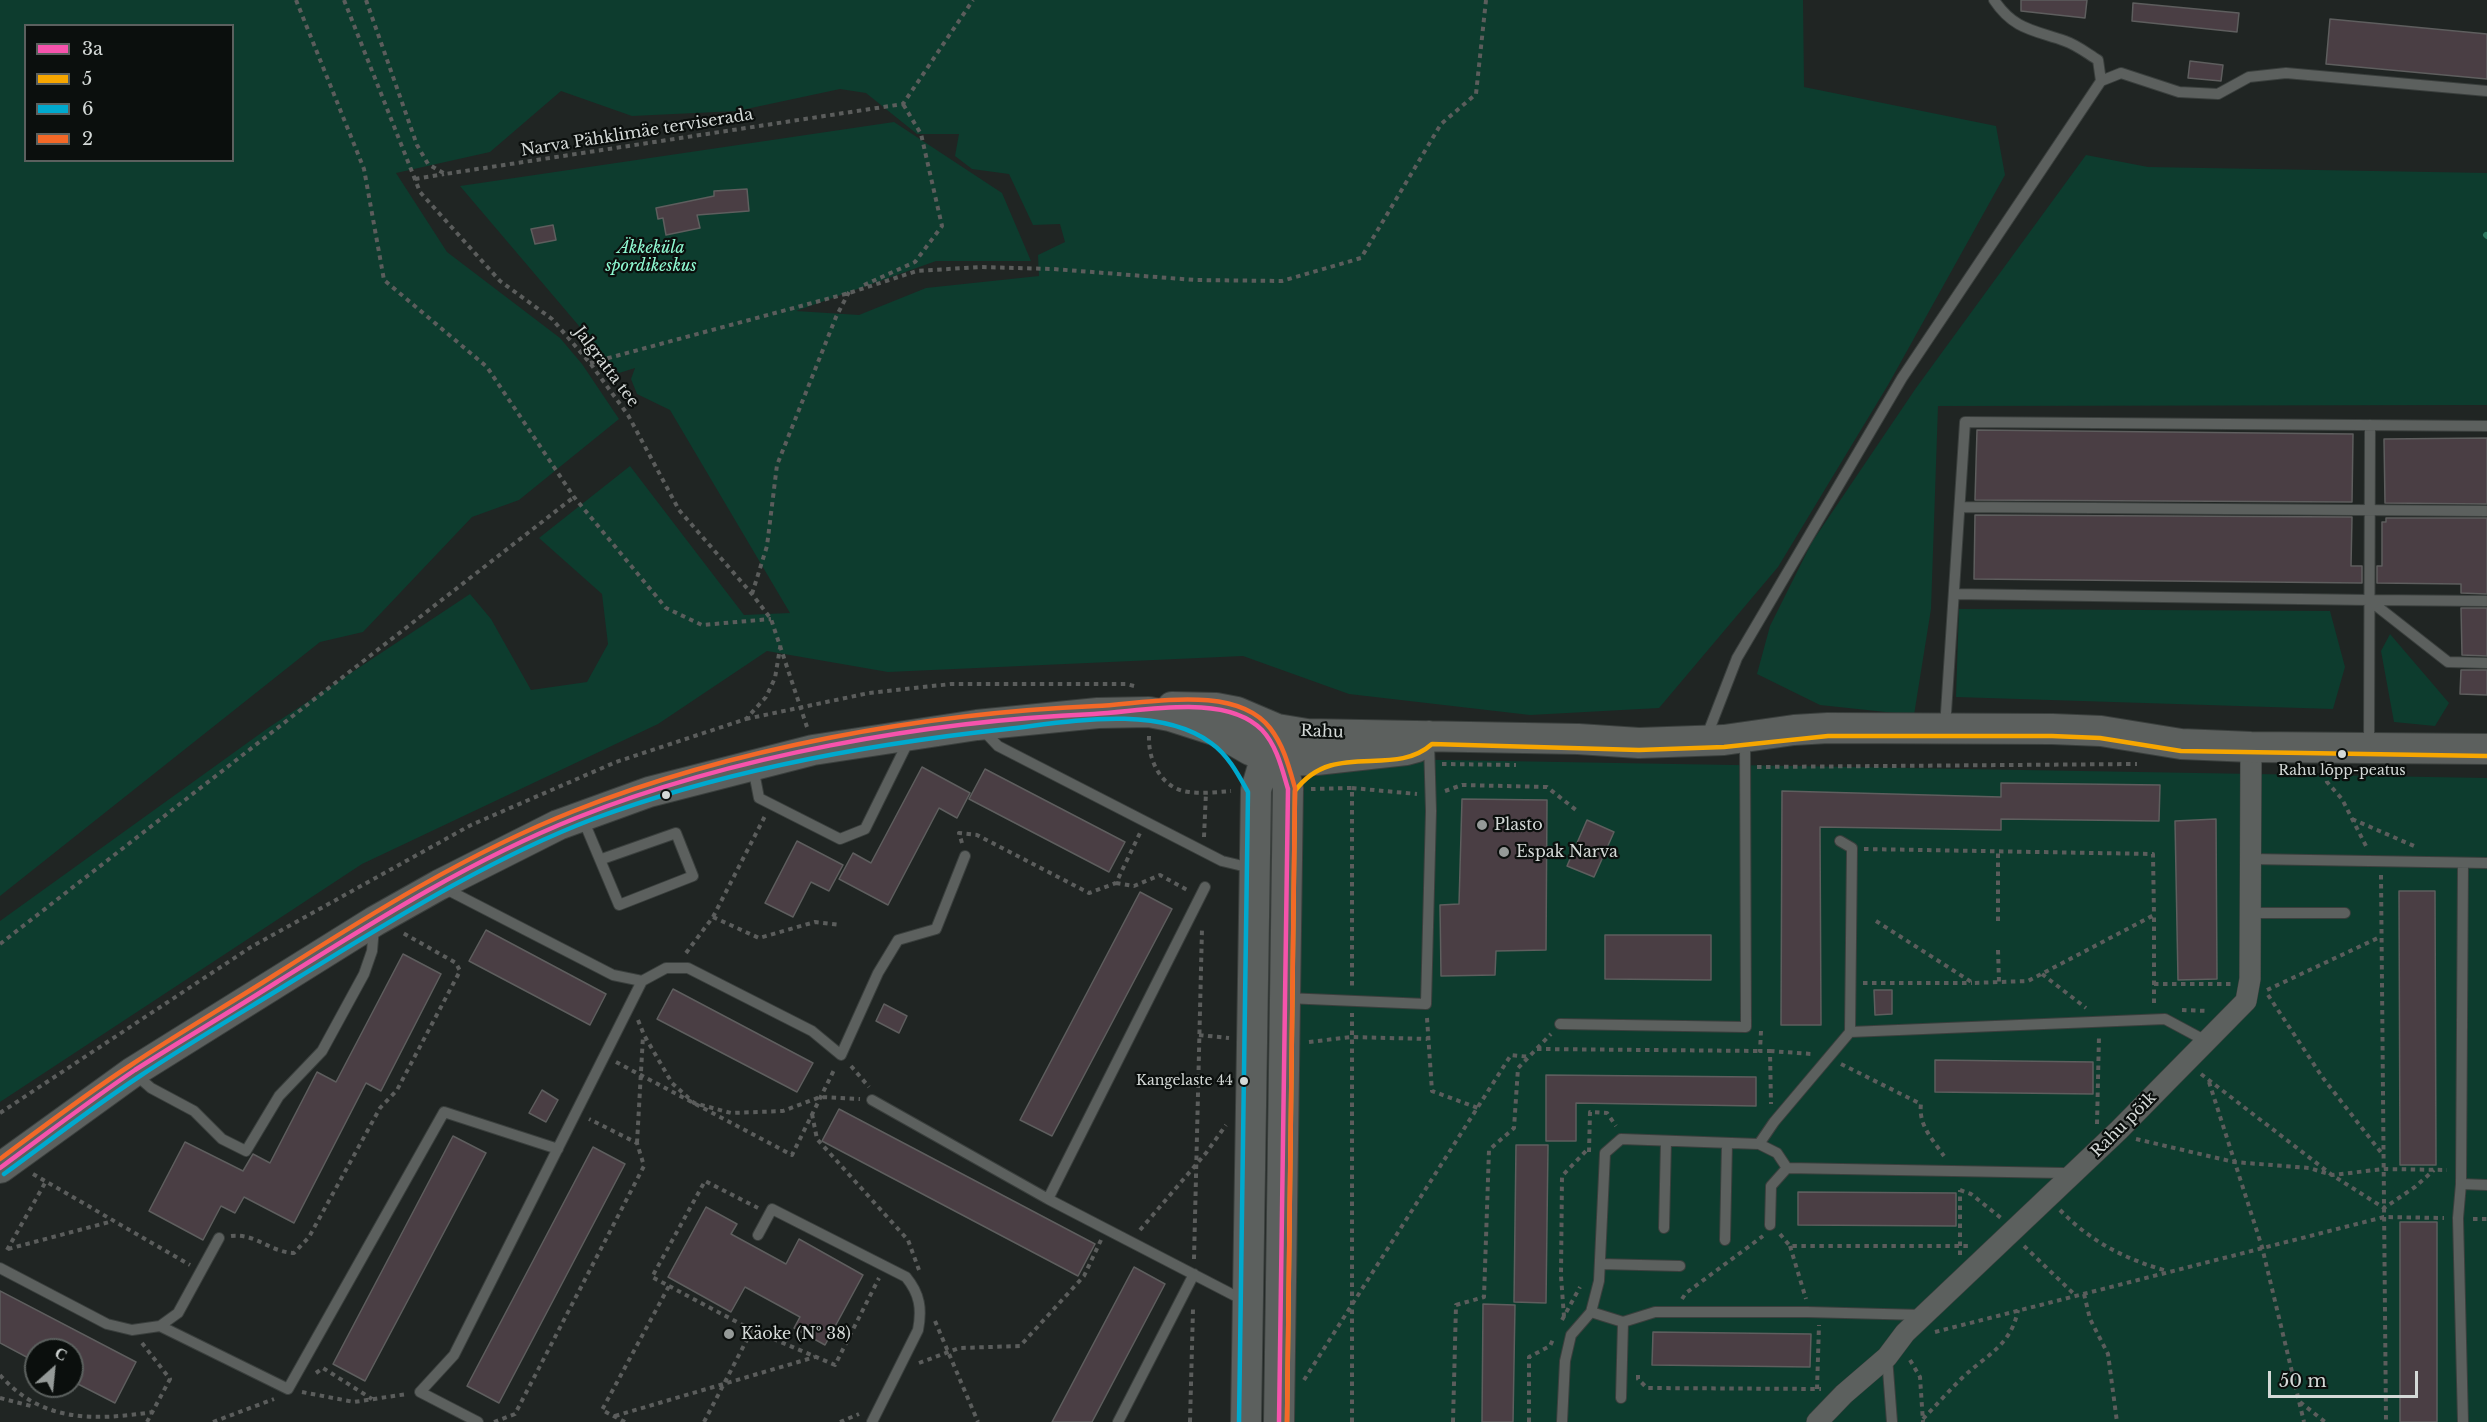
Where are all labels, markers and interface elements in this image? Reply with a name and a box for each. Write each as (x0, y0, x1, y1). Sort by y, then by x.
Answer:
legend (24, 24, 234, 162)
text: 3a (82, 38, 103, 60)
text: 5 (82, 68, 92, 90)
text: 6 (82, 98, 94, 120)
street label: Narva Pähklimäe terviserada (519, 105, 755, 161)
text: 2 (82, 128, 93, 150)
park label: Äkkeküla spordikeskus (605, 238, 697, 276)
street label: Jalgratta tee (569, 323, 643, 411)
street label: Rahu (1300, 722, 1344, 742)
marker: Rahu lõpp-peatus (2336, 748, 2348, 760)
place label: Rahu lõpp-peatus (2278, 763, 2406, 779)
unlabelled marker (660, 789, 672, 801)
place label: Plasto (1494, 815, 1543, 835)
marker: Plasto (1475, 818, 1489, 832)
place label: Espak Narva (1516, 842, 1618, 862)
marker: Espak Narva (1497, 845, 1511, 859)
place label: Kangelaste 44 (1136, 1073, 1233, 1089)
marker: Kangelaste 44 (1238, 1075, 1250, 1087)
street label: Rahu põik (2087, 1088, 2161, 1162)
place label: Käoke (№ 38) (741, 1324, 851, 1344)
marker: Käoke (№ 38) (722, 1327, 736, 1341)
north arrow (24, 1338, 84, 1398)
text: С (52, 1342, 71, 1365)
scale bar (2271, 1359, 2421, 1397)
text: 50 m (2279, 1370, 2327, 1392)

